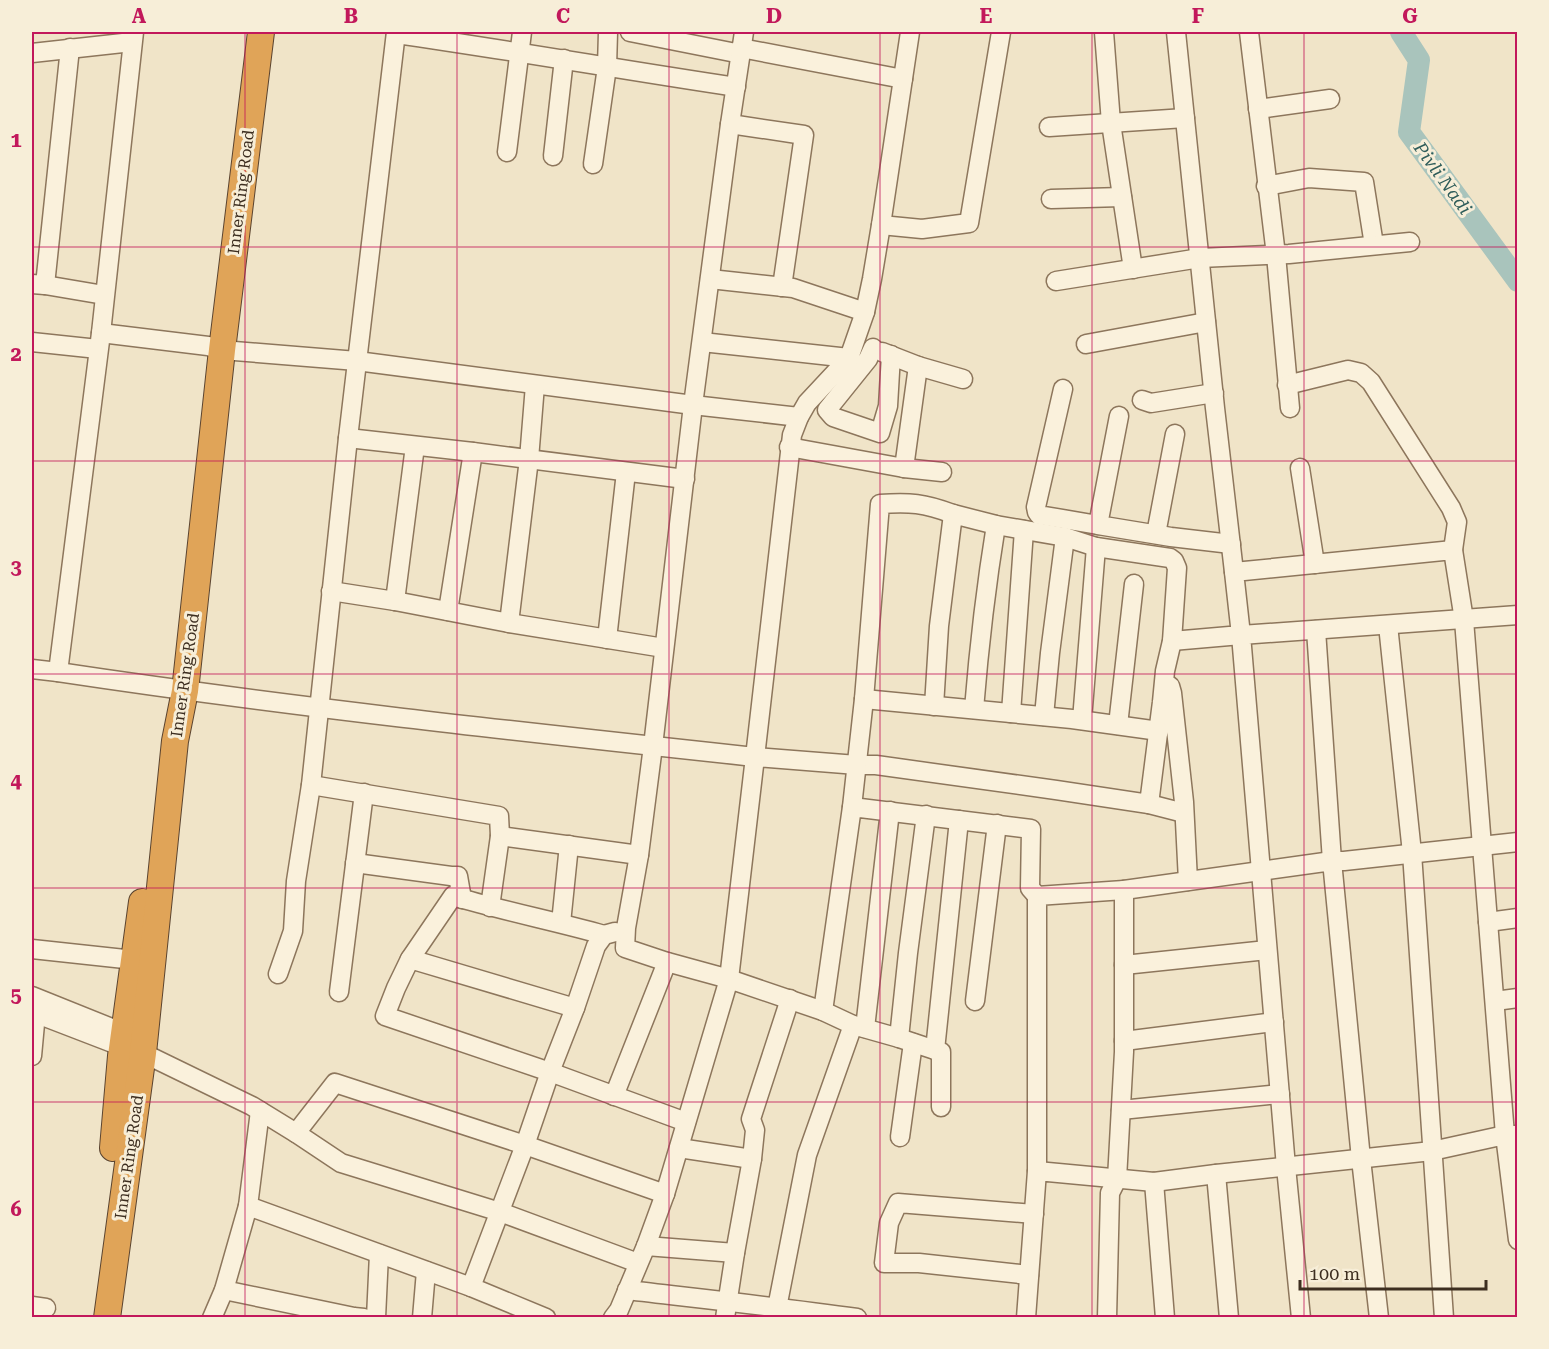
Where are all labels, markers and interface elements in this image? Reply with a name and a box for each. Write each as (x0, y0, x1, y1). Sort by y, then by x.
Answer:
text: A (132, 4, 147, 28)
text: B (344, 4, 358, 28)
text: C (556, 4, 570, 28)
text: D (766, 4, 782, 28)
text: E (980, 4, 993, 28)
text: F (1192, 4, 1204, 28)
text: G (1402, 4, 1418, 28)
text: 1 (10, 128, 22, 152)
street label: Inner Ring Road (224, 129, 258, 255)
water label: Pivli Nadi (1409, 137, 1476, 218)
text: 2 (10, 342, 22, 366)
text: 3 (10, 555, 22, 579)
street label: Inner Ring Road (167, 612, 203, 738)
text: 4 (10, 769, 22, 793)
text: 5 (10, 983, 22, 1007)
street label: Inner Ring Road (111, 1094, 147, 1220)
text: 6 (10, 1197, 22, 1221)
scale bar (1300, 1253, 1486, 1291)
text: 100 m (1309, 1263, 1360, 1284)

